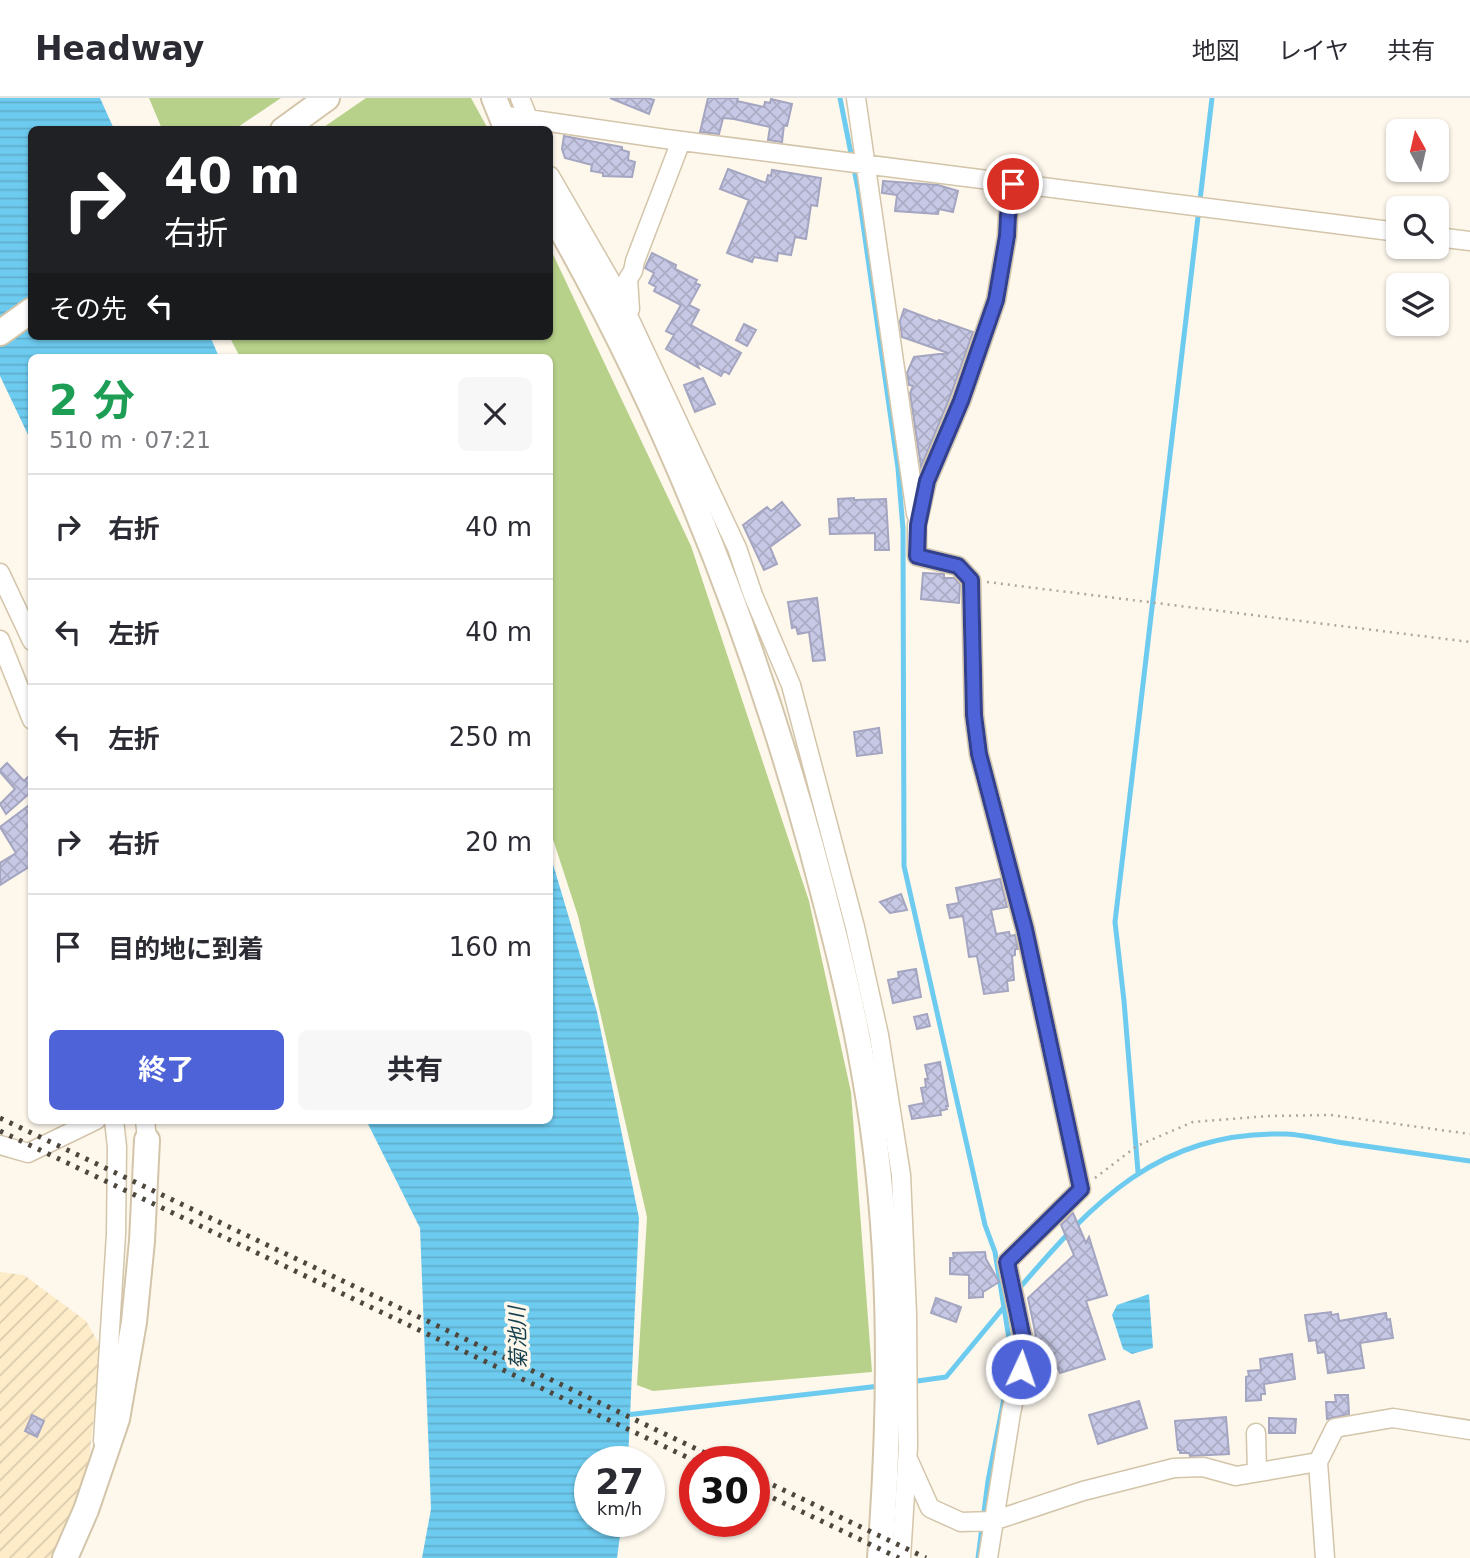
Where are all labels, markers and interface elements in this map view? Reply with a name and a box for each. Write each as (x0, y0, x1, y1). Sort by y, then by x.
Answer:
text: Headway (35, 29, 204, 68)
text: 地図 (1192, 37, 1240, 65)
text: レイヤ (1278, 37, 1349, 65)
text: 共有 (1387, 37, 1435, 65)
north arrow (1386, 119, 1449, 182)
map controls (1386, 119, 1449, 336)
text: 40 m (164, 148, 300, 205)
icon: right (49, 154, 140, 245)
pin (983, 154, 1043, 214)
icon: arrive (994, 165, 1032, 203)
button: search (1386, 196, 1449, 259)
text: 右折 (164, 214, 228, 252)
button: layers (1386, 273, 1449, 336)
icon: left (141, 287, 179, 325)
text: その先 (49, 294, 127, 324)
text: 2 分 (49, 376, 135, 425)
button: close (458, 377, 532, 451)
text: 510 m · 07:21 (49, 427, 211, 453)
icon: right (49, 508, 87, 546)
text: 40 m (465, 512, 532, 542)
text: 右折 (108, 514, 160, 544)
icon: left (49, 613, 87, 651)
text: 40 m (465, 617, 532, 647)
text: 左折 (108, 619, 160, 649)
icon: left (49, 718, 87, 756)
text: 250 m (449, 722, 532, 752)
text: 左折 (108, 724, 160, 754)
icon: right (49, 823, 87, 861)
text: 20 m (465, 827, 532, 857)
text: 右折 (108, 829, 160, 859)
icon: arrive (49, 928, 87, 966)
text: 160 m (449, 932, 532, 962)
text: 目的地に到着 (108, 934, 264, 964)
button: 終了 (49, 1030, 284, 1110)
button: 共有 (298, 1030, 532, 1110)
water label: 菊池川 (505, 1304, 531, 1370)
position arrow (984, 1332, 1058, 1406)
speed limit sign: 30 (679, 1446, 770, 1537)
text: 27 (595, 1462, 644, 1502)
text: km/h (597, 1498, 642, 1519)

